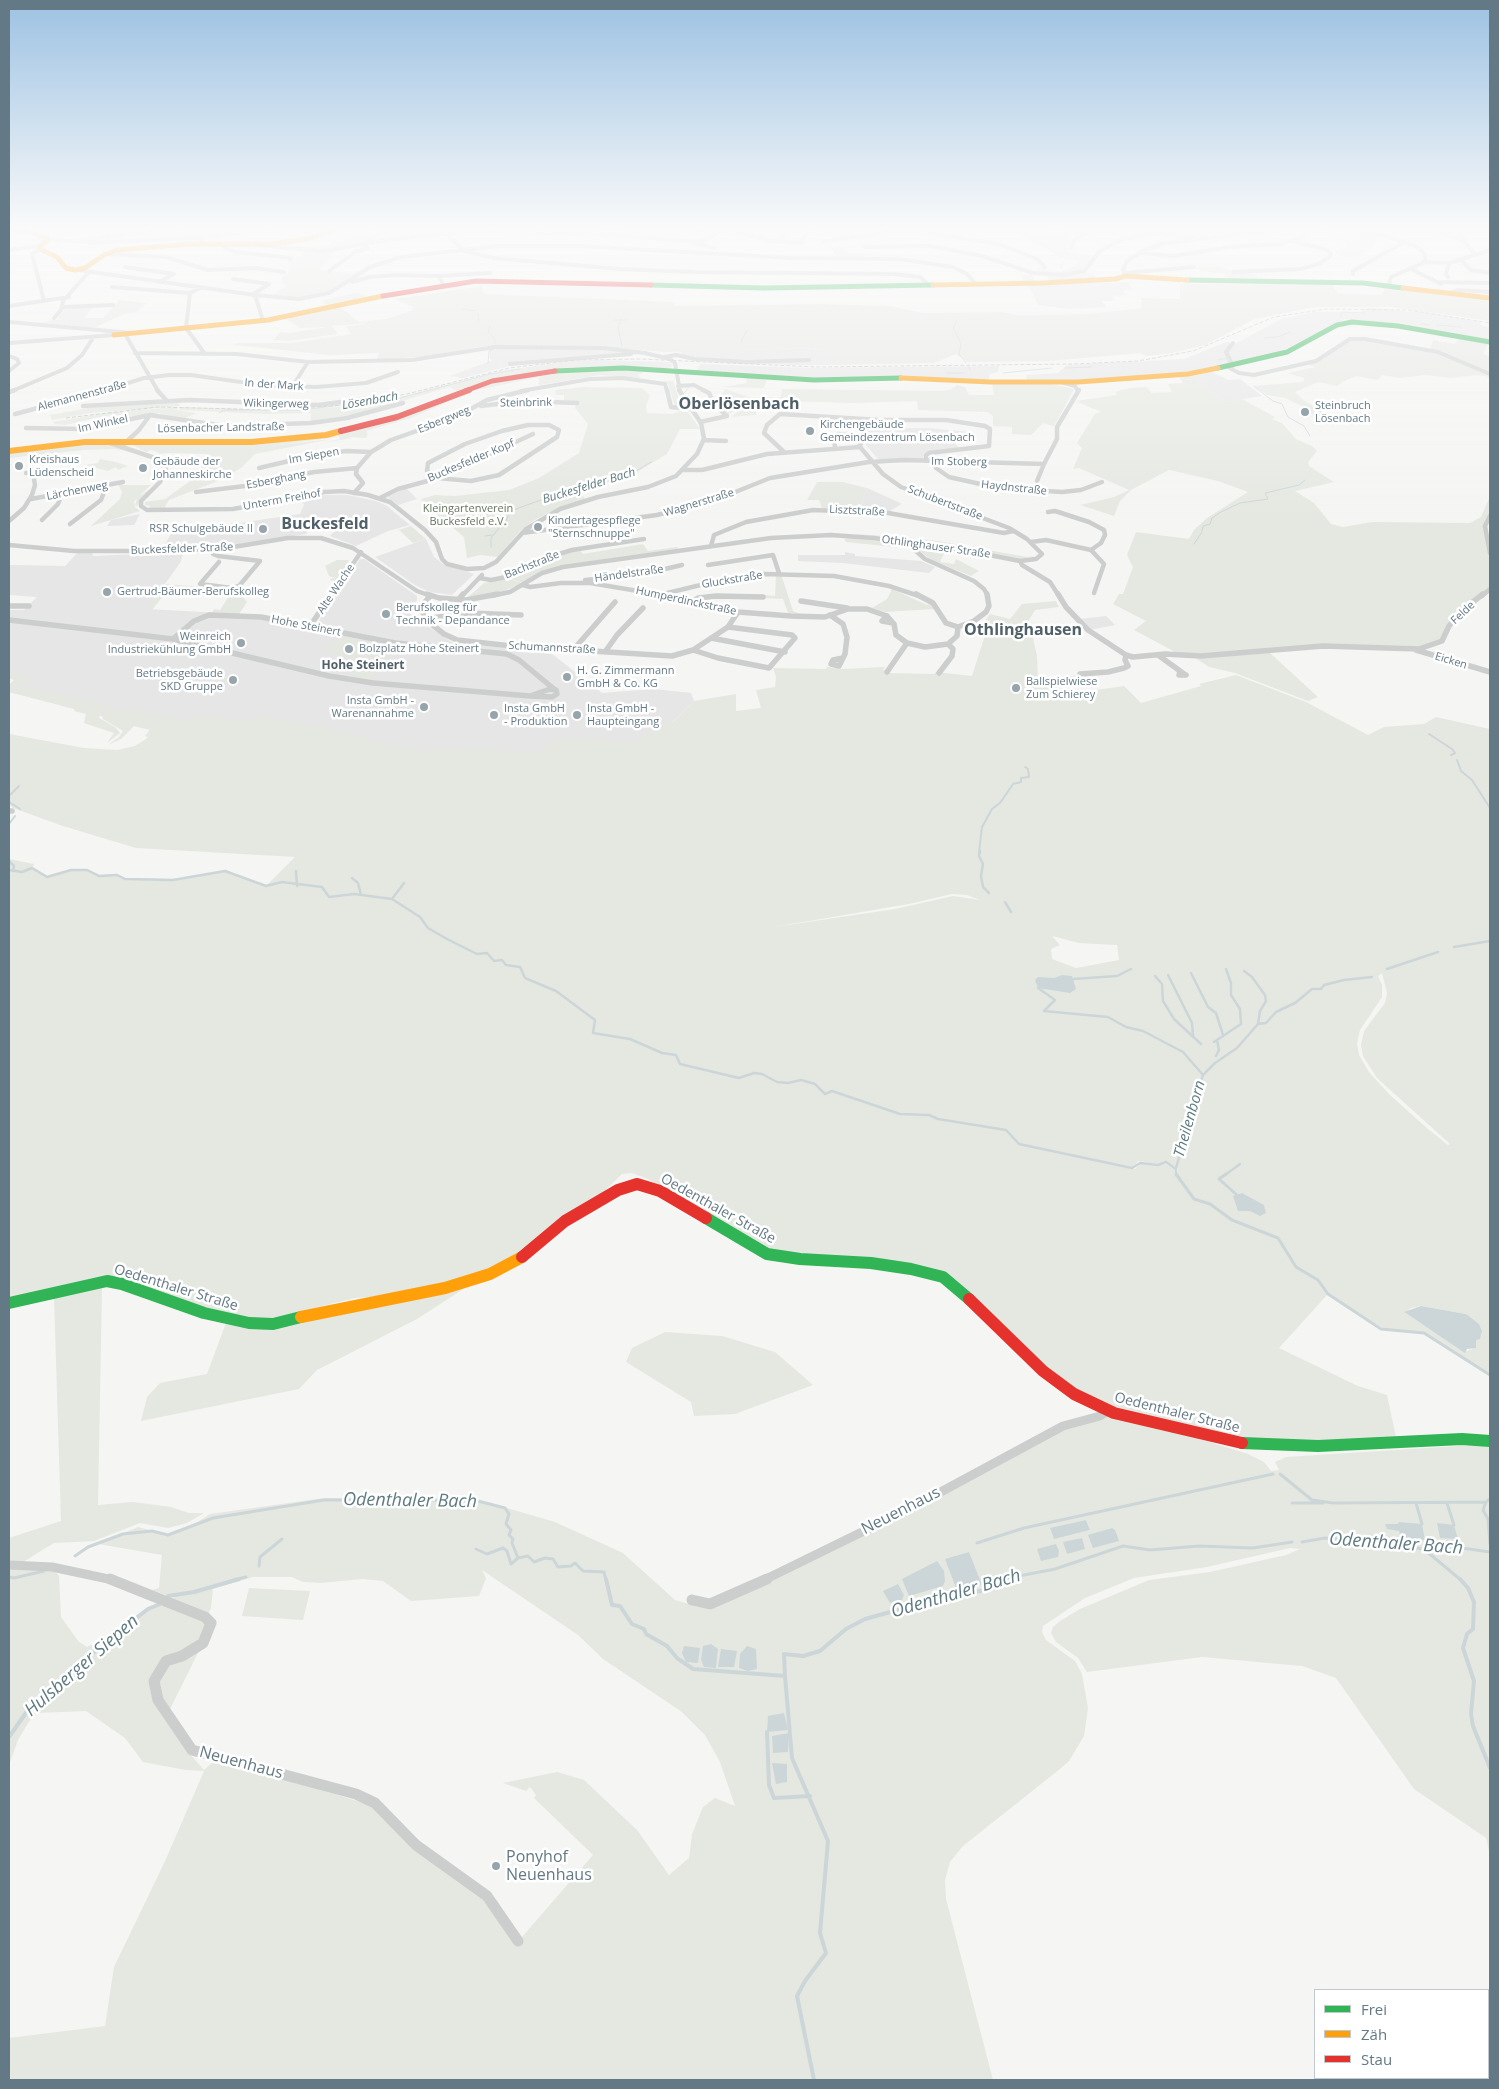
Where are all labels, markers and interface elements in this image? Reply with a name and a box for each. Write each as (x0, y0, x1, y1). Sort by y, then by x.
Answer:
street label: In der Mark (244, 376, 304, 394)
street label: Alemannenstraße (36, 378, 128, 414)
water label: Lösenbach (341, 389, 399, 413)
district label: Oberlösenbach (679, 394, 799, 414)
street label: Steinbrink (500, 396, 552, 410)
street label: Wikingerweg (243, 397, 309, 411)
place label: Steinbruch Lösenbach (1315, 399, 1371, 425)
street label: Esbergweg (416, 404, 472, 436)
marker: Steinbruch Lösenbach (1299, 406, 1311, 418)
street label: Im Winkel (77, 412, 129, 436)
place label: Kirchengebäude Gemeindezentrum Lösenbach (820, 418, 975, 444)
street label: Lösenbacher Landstraße (157, 420, 285, 436)
marker: Kirchengebäude Gemeindezentrum Lösenbach (804, 425, 816, 437)
street label: Buckesfelder Kopf (426, 437, 516, 485)
street label: Im Siepen (288, 445, 340, 467)
place label: Kreishaus Lüdenscheid (29, 453, 94, 479)
place label: Gebäude der Johanneskirche (153, 455, 232, 481)
street label: Im Stoberg (931, 455, 987, 469)
marker: Kreishaus Lüdenscheid (13, 460, 25, 472)
marker: Gebäude der Johanneskirche (137, 462, 149, 474)
water label: Buckesfelder Bach (541, 465, 637, 507)
street label: Esberghang (245, 468, 307, 492)
street label: Haydnstraße (980, 478, 1048, 498)
street label: Lärchenweg (45, 479, 109, 503)
street label: Schubertstraße (906, 483, 984, 523)
street label: Wagnerstraße (662, 486, 736, 520)
street label: Unterm Freihof (242, 487, 322, 513)
park label: Kleingartenverein Buckesfeld e.V. (423, 502, 513, 528)
street label: Lisztstraße (829, 503, 885, 519)
district label: Buckesfeld (281, 514, 369, 534)
place label: Kindertagespflege "Sternschnuppe" (548, 514, 641, 540)
marker: Kindertagespflege "Sternschnuppe" (532, 521, 544, 533)
place label: RSR Schulgebäude II (149, 522, 253, 536)
marker: RSR Schulgebäude II (257, 523, 269, 535)
street label: Othlinghauser Straße (881, 533, 991, 561)
street label: Buckesfelder Straße (130, 541, 234, 557)
street label: Bachstraße (503, 548, 561, 582)
street label: Alte Wache (315, 562, 357, 616)
street label: Händelstraße (594, 563, 664, 585)
street label: Gluckstraße (701, 569, 763, 591)
street label: Humperdinckstraße (634, 584, 738, 618)
place label: Gertrud-Bäumer-Berufskolleg (117, 585, 269, 599)
marker: Gertrud-Bäumer-Berufskolleg (101, 586, 113, 598)
street label: Felde (1448, 599, 1478, 627)
place label: Berufskolleg für Technik - Depandance (396, 601, 510, 627)
marker: Berufskolleg für Technik - Depandance (380, 608, 392, 620)
street label: Hohe Steinert (270, 613, 342, 639)
district label: Othlinghausen (964, 620, 1082, 640)
place label: Weinreich Industriekühlung GmbH (108, 630, 231, 656)
marker: Weinreich Industriekühlung GmbH (235, 637, 247, 649)
street label: Schumannstraße (508, 639, 596, 657)
place label: Bolzplatz Hohe Steinert (359, 642, 479, 656)
marker: Bolzplatz Hohe Steinert (343, 643, 355, 655)
street label: Eicken (1433, 650, 1469, 672)
district label: Hohe Steinert (322, 659, 404, 673)
place label: H. G. Zimmermann GmbH & Co. KG (577, 664, 675, 690)
place label: Betriebsgebäude SKD Gruppe (136, 667, 223, 693)
marker: H. G. Zimmermann GmbH & Co. KG (561, 671, 573, 683)
marker: Betriebsgebäude SKD Gruppe (227, 674, 239, 686)
place label: Ballspielwiese Zum Schierey (1026, 675, 1097, 701)
marker: Ballspielwiese Zum Schierey (1010, 682, 1022, 694)
place label: Insta GmbH - Warenannahme (331, 694, 414, 720)
marker: Insta GmbH - Warenannahme (418, 701, 430, 713)
place label: Insta GmbH - Produktion (504, 702, 567, 728)
place label: Insta GmbH - Haupteingang (587, 702, 659, 728)
marker: Insta GmbH - Produktion (488, 709, 500, 721)
marker: Insta GmbH - Haupteingang (571, 709, 583, 721)
water label: Theilenborn (1170, 1079, 1210, 1159)
street label: Oedenthaler Straße (658, 1170, 778, 1248)
street label: Oedenthaler Straße (112, 1261, 240, 1315)
street label: Oedenthaler Straße (1113, 1389, 1241, 1437)
street label: Neuenhaus (858, 1483, 944, 1539)
water label: Odenthaler Bach (343, 1489, 477, 1513)
water label: Odenthaler Bach (1328, 1529, 1464, 1559)
water label: Odenthaler Bach (889, 1565, 1023, 1623)
water label: Hulsberger Siepen (21, 1611, 143, 1721)
street label: Neuenhaus (197, 1743, 285, 1783)
place label: Ponyhof Neuenhaus (506, 1847, 592, 1885)
marker: Ponyhof Neuenhaus (490, 1860, 502, 1872)
legend (1314, 1989, 1489, 2079)
text: Frei (1361, 1999, 1387, 2019)
text: Zäh (1361, 2024, 1387, 2044)
text: Stau (1361, 2049, 1392, 2069)

